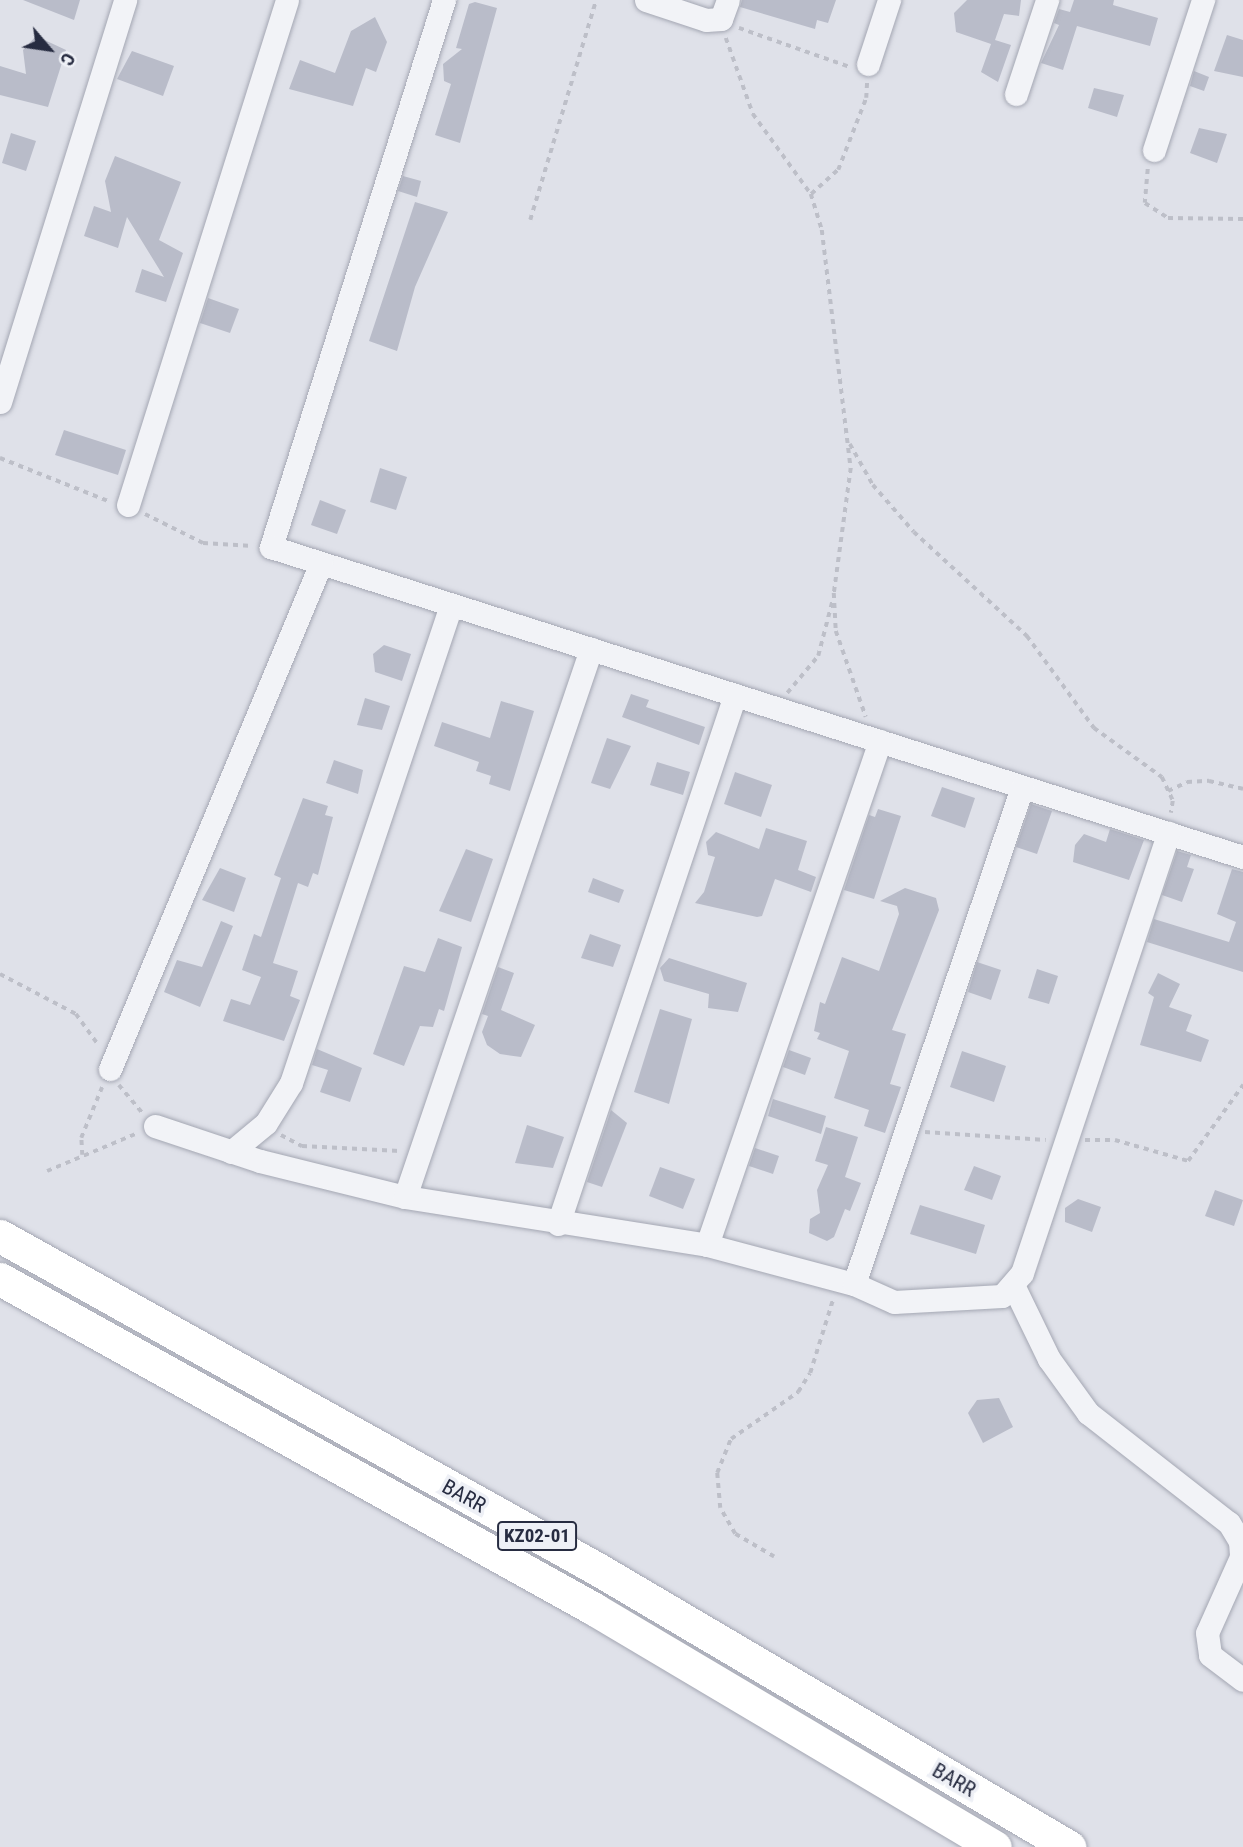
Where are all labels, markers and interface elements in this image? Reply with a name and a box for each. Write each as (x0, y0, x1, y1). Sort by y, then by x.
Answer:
north arrow (14, 14, 84, 84)
text: С (55, 49, 80, 70)
street label: BARR (438, 1474, 490, 1518)
road number: KZ02-01 (497, 1520, 577, 1552)
street label: BARR (928, 1758, 980, 1802)

